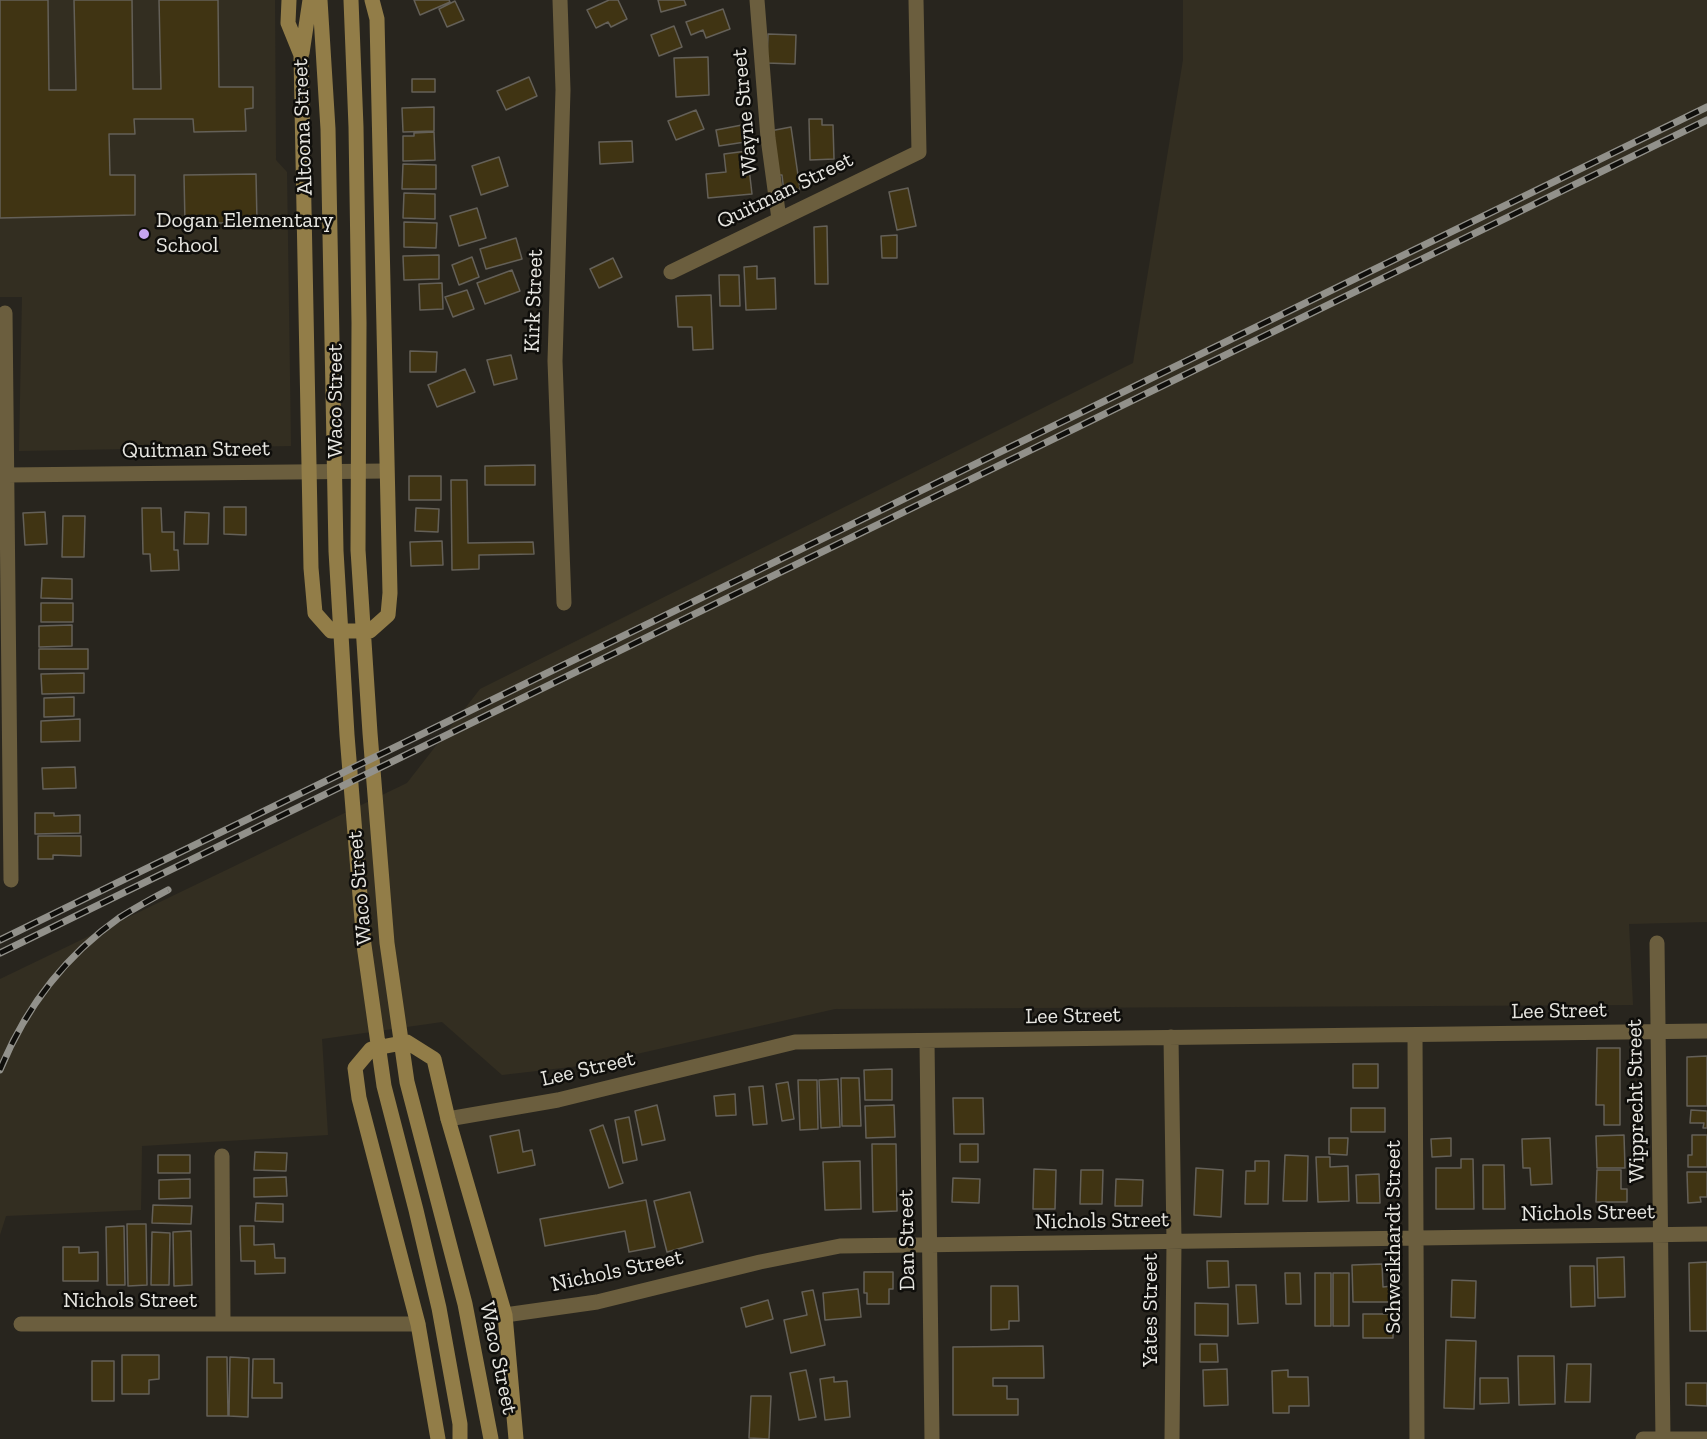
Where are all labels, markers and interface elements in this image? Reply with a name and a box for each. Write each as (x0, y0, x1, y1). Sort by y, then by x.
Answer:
street label: Wayne Street (726, 48, 764, 176)
street label: Altoona Street (287, 58, 319, 196)
street label: Quitman Street (713, 147, 857, 235)
place label: Dogan Elementary School (156, 208, 333, 260)
marker: Dogan Elementary School (137, 227, 151, 241)
street label: Kirk Street (519, 249, 549, 353)
street label: Waco Street (323, 344, 349, 458)
street label: Quitman Street (122, 436, 270, 464)
street label: Waco Street (342, 830, 378, 946)
street label: Lee Street (1511, 997, 1607, 1025)
street label: Lee Street (1025, 1002, 1121, 1030)
street label: Wipprecht Street (1621, 1019, 1651, 1183)
street label: Lee Street (538, 1045, 638, 1093)
street label: Schweikhardt Street (1381, 1140, 1407, 1334)
street label: Dan Street (893, 1189, 921, 1291)
street label: Nichols Street (1521, 1199, 1655, 1227)
street label: Nichols Street (1035, 1207, 1169, 1235)
street label: Nichols Street (549, 1244, 685, 1298)
street label: Yates Street (1138, 1253, 1164, 1367)
street label: Nichols Street (63, 1288, 197, 1314)
street label: Waco Street (473, 1299, 523, 1417)

